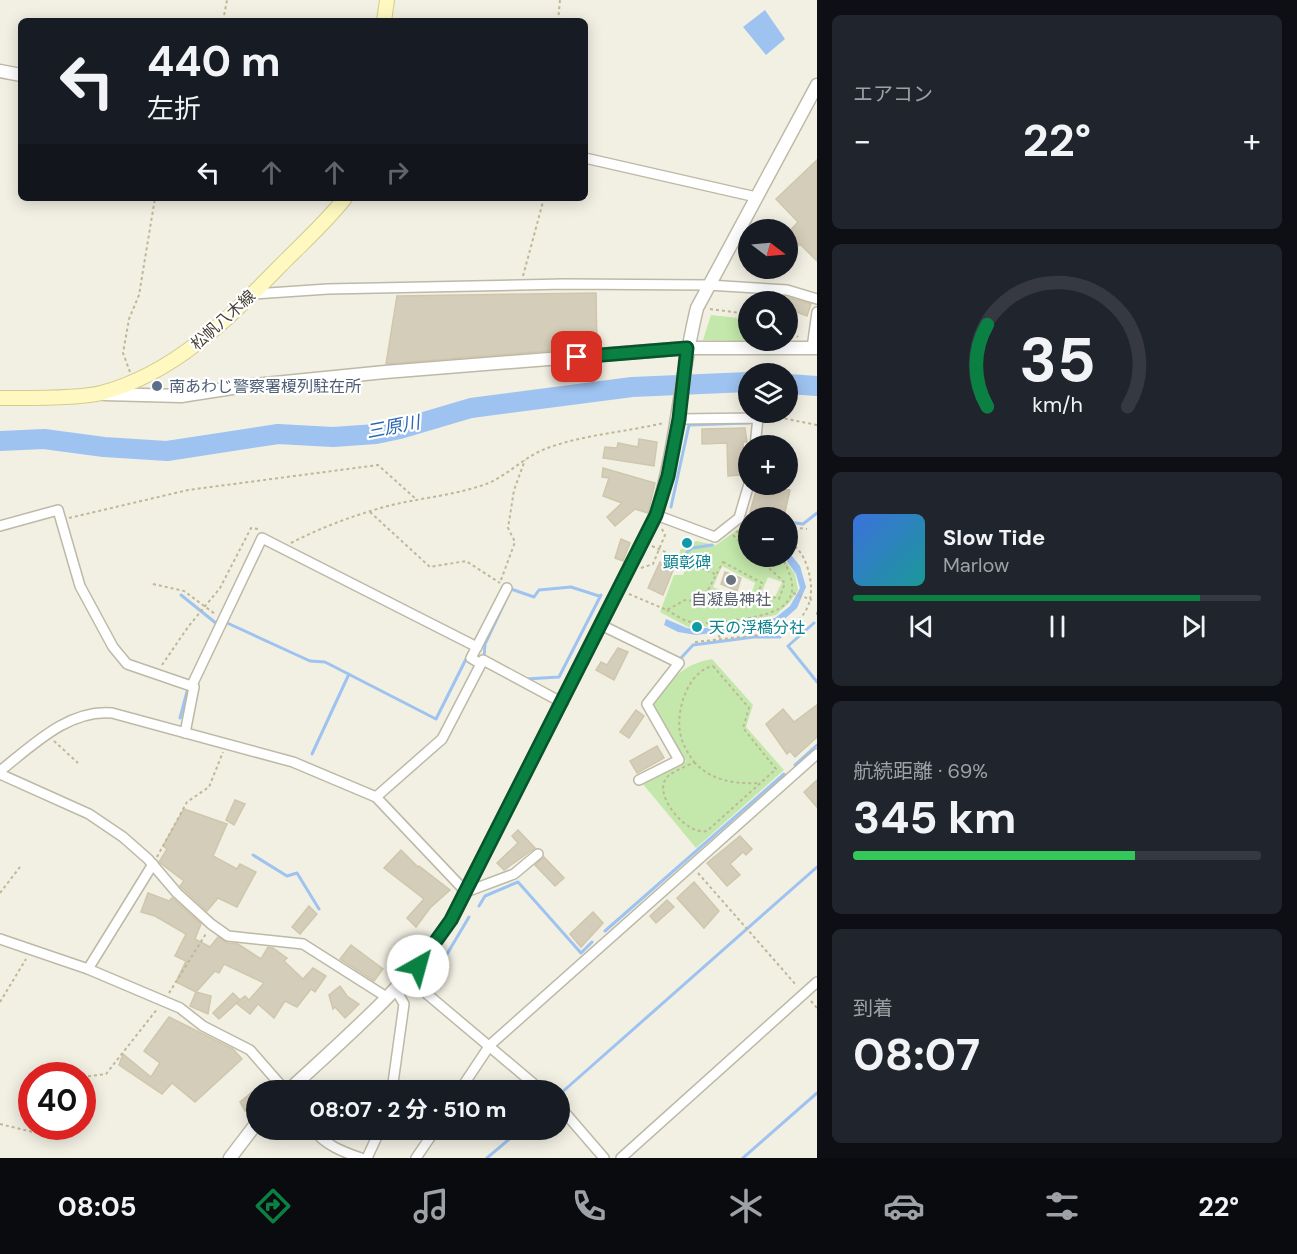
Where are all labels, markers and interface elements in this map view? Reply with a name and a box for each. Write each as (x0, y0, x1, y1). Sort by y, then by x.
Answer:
text: 440 m (147, 34, 281, 89)
icon: left (48, 42, 126, 120)
text: エアコン (853, 81, 933, 107)
text: 左折 (147, 91, 201, 126)
text: 22° (1023, 111, 1091, 170)
text: − (853, 119, 871, 162)
text: + (1243, 119, 1261, 162)
icon: left (192, 156, 225, 189)
icon: ahead (255, 156, 288, 189)
icon: ahead (318, 156, 351, 189)
icon: right (381, 156, 414, 189)
north arrow (738, 219, 798, 279)
map controls (738, 219, 798, 567)
street label: 松帆八木線 (186, 285, 260, 355)
button: search (738, 291, 798, 351)
text: 35 (1019, 320, 1095, 401)
pin (551, 331, 602, 382)
icon: arrive (560, 340, 593, 373)
button: layers (738, 363, 798, 423)
place label: 南あわじ警察署榎列駐在所 (169, 376, 361, 397)
marker: 南あわじ警察署榎列駐在所 (150, 379, 164, 393)
text: km/h (1032, 392, 1082, 420)
water label: 三原川 (364, 410, 424, 444)
button: + (738, 435, 798, 495)
button: − (738, 507, 798, 567)
text: Slow Tide (943, 523, 1045, 552)
marker: 顕彰碑 (680, 536, 694, 550)
place label: 顕彰碑 (663, 552, 711, 573)
text: Marlow (943, 552, 1009, 578)
marker: 自凝島神社 (724, 573, 738, 587)
place label: 自凝島神社 (691, 589, 771, 610)
icon: previous (905, 610, 938, 643)
icon: pause (1041, 610, 1074, 643)
icon: next (1177, 610, 1210, 643)
place label: 天の浮橋分社 (709, 617, 805, 638)
marker: 天の浮橋分社 (690, 620, 704, 634)
text: 航続距離 · 69% (853, 758, 988, 784)
text: 345 km (853, 788, 1016, 847)
position arrow (386, 934, 450, 998)
text: 到着 (853, 995, 893, 1021)
text: 08:07 (853, 1025, 980, 1084)
speed limit sign: 40 (18, 1062, 96, 1140)
text: 08:07 · 2 分 · 510 m (310, 1095, 506, 1124)
icon: directions (252, 1185, 294, 1227)
icon: music (410, 1185, 452, 1227)
icon: phone (568, 1185, 610, 1227)
icon: climate (725, 1185, 767, 1227)
icon: car (883, 1185, 925, 1227)
icon: filters (1041, 1185, 1083, 1227)
text: 08:05 (58, 1189, 137, 1224)
text: 22° (1198, 1189, 1239, 1224)

